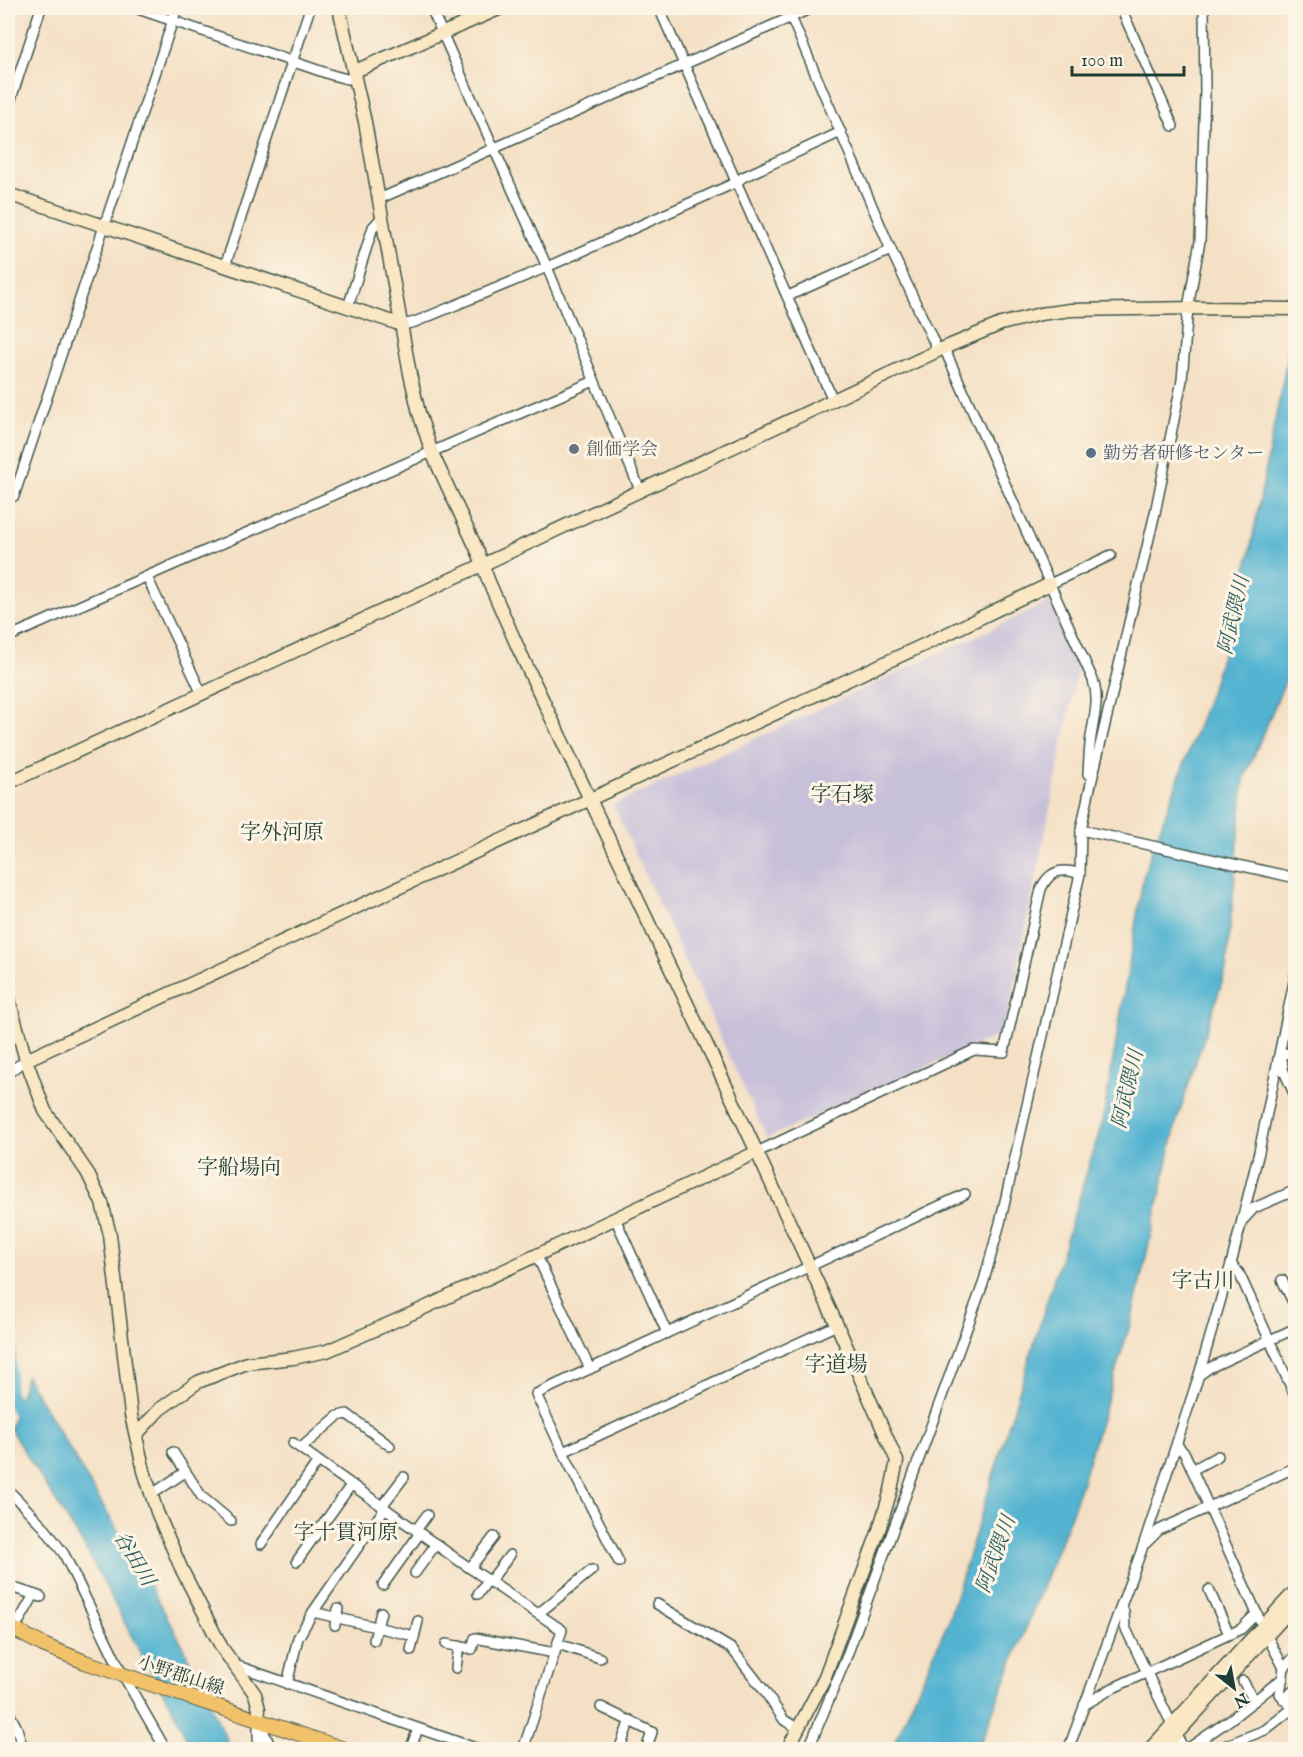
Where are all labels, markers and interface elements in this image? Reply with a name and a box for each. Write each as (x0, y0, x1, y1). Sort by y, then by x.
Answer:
scale bar (1072, 39, 1184, 77)
text: 100 m (1081, 50, 1123, 73)
place label: 創価学会 (586, 439, 658, 462)
marker: 創価学会 (567, 442, 581, 456)
place label: 勤労者研修センター (1103, 443, 1264, 466)
marker: 勤労者研修センター (1084, 446, 1098, 460)
water label: 阿武隈川 (1213, 572, 1256, 657)
district label: 字石塚 (811, 782, 874, 809)
district label: 字外河原 (240, 820, 324, 847)
water label: 阿武隈川 (1107, 1046, 1150, 1131)
district label: 字船場向 (197, 1155, 281, 1182)
district label: 字古川 (1172, 1268, 1235, 1295)
district label: 字道場 (805, 1352, 868, 1379)
water label: 阿武隈川 (971, 1511, 1023, 1596)
district label: 字十貫河原 (294, 1520, 399, 1547)
water label: 谷田川 (108, 1527, 161, 1593)
street label: 小野郡山線 (134, 1652, 227, 1701)
north arrow (1204, 1658, 1264, 1718)
text: N (1229, 1686, 1253, 1711)

